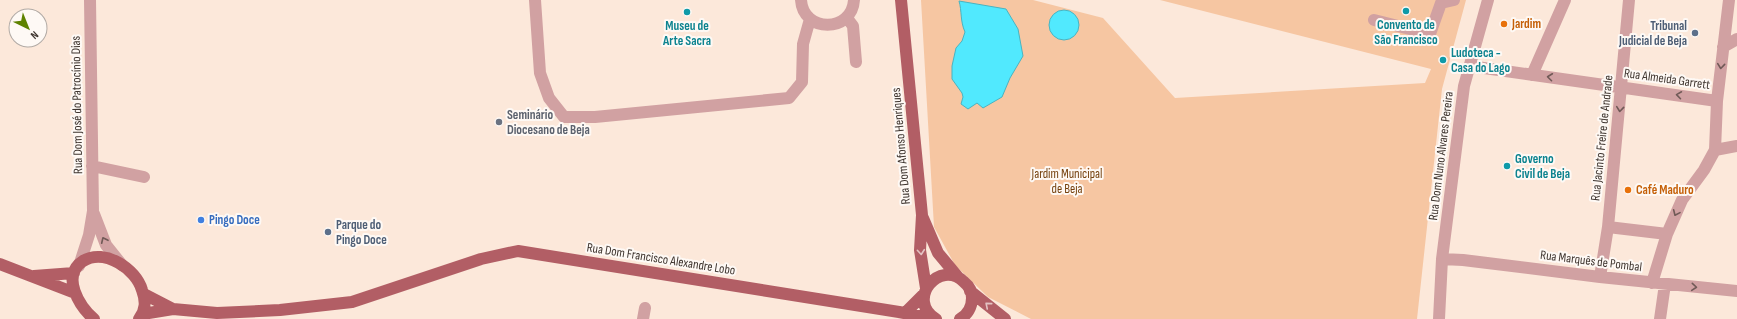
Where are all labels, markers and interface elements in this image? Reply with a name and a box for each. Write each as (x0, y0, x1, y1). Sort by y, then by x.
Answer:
marker: Convento de São Francisco (1401, 6, 1411, 16)
marker: Museu de Arte Sacra (682, 7, 692, 17)
north arrow (8, 8, 48, 48)
place label: Jardim (1511, 16, 1541, 32)
place label: Convento de São Francisco (1374, 17, 1438, 48)
place label: Museu de Arte Sacra (662, 18, 711, 49)
place label: Tribunal Judicial de Beja (1618, 18, 1687, 49)
marker: Jardim (1499, 19, 1509, 29)
text: N (28, 28, 41, 42)
marker: Tribunal Judicial de Beja (1690, 28, 1700, 38)
street label: Rua Dom José do Patrocínio Dias (68, 35, 86, 174)
place label: Ludoteca - Casa do Lago (1451, 45, 1510, 76)
marker: Ludoteca - Casa do Lago (1438, 55, 1448, 65)
one-way arrow (1717, 63, 1726, 70)
street label: Rua Almeida Garrett (1623, 65, 1711, 93)
one-way arrow (1547, 73, 1553, 82)
street label: Rua Jacinto Freire de Andrade (1587, 74, 1617, 202)
street label: Rua Dom Afonso Henriques (888, 87, 914, 205)
street label: Rua Dom Nuno Alvares Pereira (1425, 91, 1457, 221)
one-way arrow (1676, 91, 1682, 100)
one-way arrow (1615, 106, 1624, 112)
place label: Seminário Diocesano de Beja (507, 107, 590, 138)
marker: Seminário Diocesano de Beja (494, 117, 504, 127)
place label: Governo Civil de Beja (1515, 151, 1570, 182)
marker: Governo Civil de Beja (1502, 161, 1512, 171)
park label: Jardim Municipal de Beja (1031, 166, 1103, 197)
place label: Café Maduro (1636, 182, 1694, 198)
marker: Café Maduro (1623, 185, 1633, 195)
one-way arrow (1673, 209, 1681, 216)
place label: Pingo Doce (209, 212, 260, 228)
marker: Pingo Doce (196, 215, 206, 225)
place label: Parque do Pingo Doce (336, 217, 387, 248)
marker: Parque do Pingo Doce (323, 227, 333, 237)
one-way arrow (101, 236, 109, 244)
street label: Rua Dom Francisco Alexandre Lobo (586, 239, 736, 279)
street label: Rua Marquês de Pombal (1539, 247, 1643, 275)
one-way arrow (917, 249, 926, 255)
one-way arrow (1691, 282, 1697, 291)
one-way arrow (985, 302, 992, 309)

